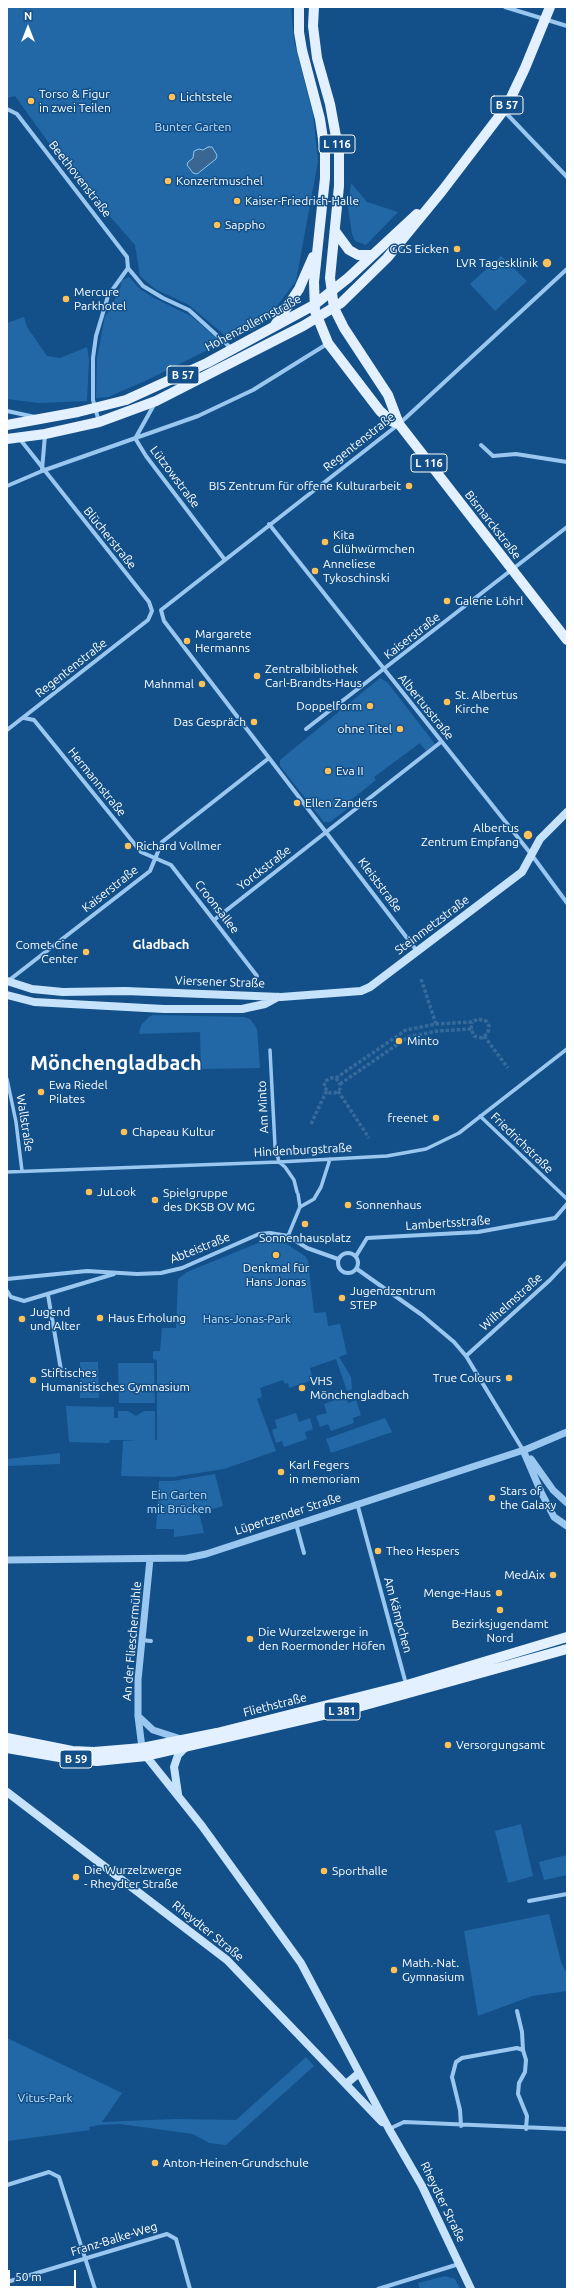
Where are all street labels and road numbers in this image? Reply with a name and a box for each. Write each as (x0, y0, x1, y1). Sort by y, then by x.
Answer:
road number: B 57 (491, 96, 523, 114)
road number: L 116 (319, 135, 355, 153)
street label: Beethovenstraße (46, 138, 114, 220)
street label: Hohenzollernstraße (202, 292, 304, 354)
road number: B 57 (167, 366, 199, 384)
street label: Regentenstraße (320, 410, 398, 474)
street label: Lützowstraße (147, 443, 203, 511)
road number: L 116 (411, 454, 447, 472)
street label: Bismarckstraße (462, 488, 524, 562)
street label: Blücherstraße (81, 504, 139, 572)
street label: Kaiserstraße (381, 610, 443, 662)
street label: Regentenstraße (32, 636, 110, 700)
street label: Albertusstraße (395, 671, 457, 743)
street label: Hermannstraße (65, 745, 129, 819)
street label: Yorckstraße (234, 843, 294, 893)
street label: Kleiststraße (355, 855, 405, 915)
street label: Kaiserstraße (79, 863, 141, 915)
street label: Croonsallee (192, 877, 242, 937)
street label: Steinmetzstraße (392, 892, 472, 958)
street label: Viersener Straße (175, 973, 265, 991)
street label: Am Minto (254, 1080, 272, 1134)
street label: Wallstraße (13, 1093, 37, 1153)
street label: Friedrichstraße (488, 1109, 556, 1177)
street label: Hindenburgstraße (253, 1140, 353, 1160)
street label: Lambertsstraße (405, 1213, 491, 1233)
street label: Abteistraße (168, 1229, 232, 1267)
street label: Wilhelmstraße (477, 1270, 545, 1334)
street label: Lüpertzender Straße (233, 1490, 343, 1538)
street label: Am Kämpchen (381, 1576, 415, 1654)
street label: An der Flieschermühle (120, 1581, 144, 1701)
street label: Fliethstraße (242, 1690, 308, 1720)
road number: L 381 (324, 1702, 360, 1720)
road number: B 59 (60, 1750, 92, 1768)
street label: Rheydter Straße (169, 1898, 247, 1964)
street label: Rheydter Straße (417, 2159, 469, 2245)
street label: Franz-Balke-Weg (69, 2219, 159, 2259)

